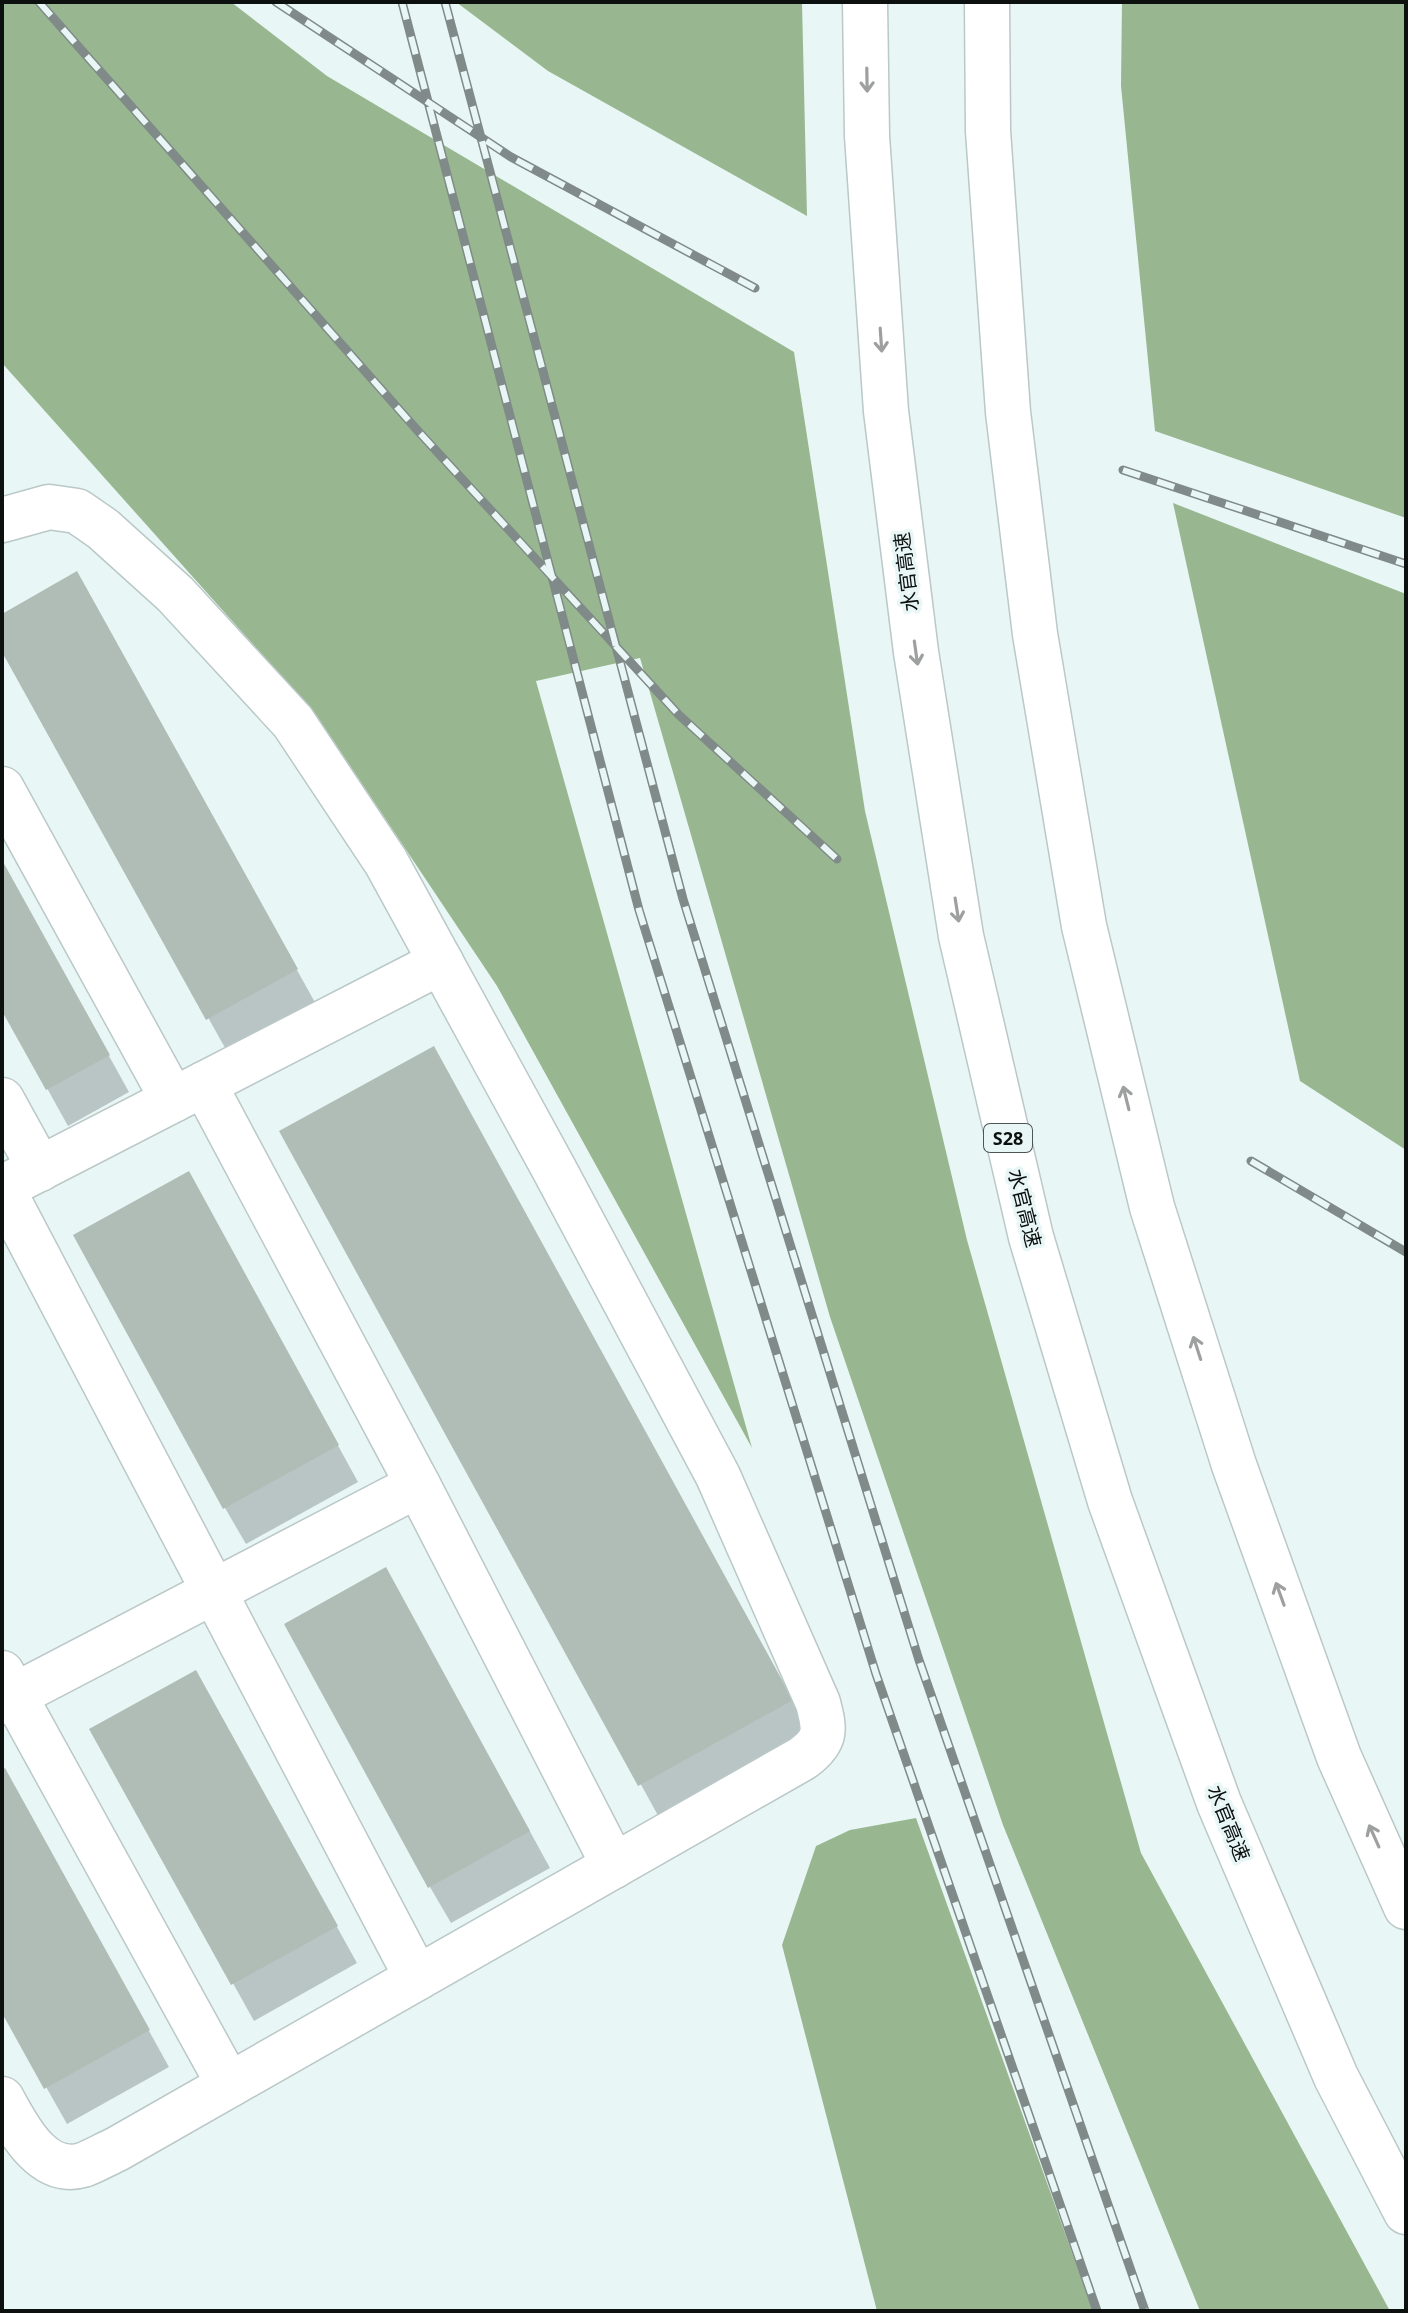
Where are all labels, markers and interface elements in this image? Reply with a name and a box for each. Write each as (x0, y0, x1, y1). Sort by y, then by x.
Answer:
one-way arrow (859, 66, 874, 93)
one-way arrow (874, 326, 889, 352)
street label: 水官高速 (888, 531, 924, 613)
one-way arrow (909, 640, 924, 666)
one-way arrow (951, 897, 966, 922)
one-way arrow (1117, 1085, 1132, 1111)
road number: S28 (984, 1124, 1032, 1152)
street label: 水官高速 (1002, 1166, 1048, 1250)
one-way arrow (1189, 1335, 1204, 1361)
one-way arrow (1272, 1582, 1287, 1607)
street label: 水官高速 (1201, 1781, 1257, 1865)
one-way arrow (1366, 1824, 1381, 1849)

